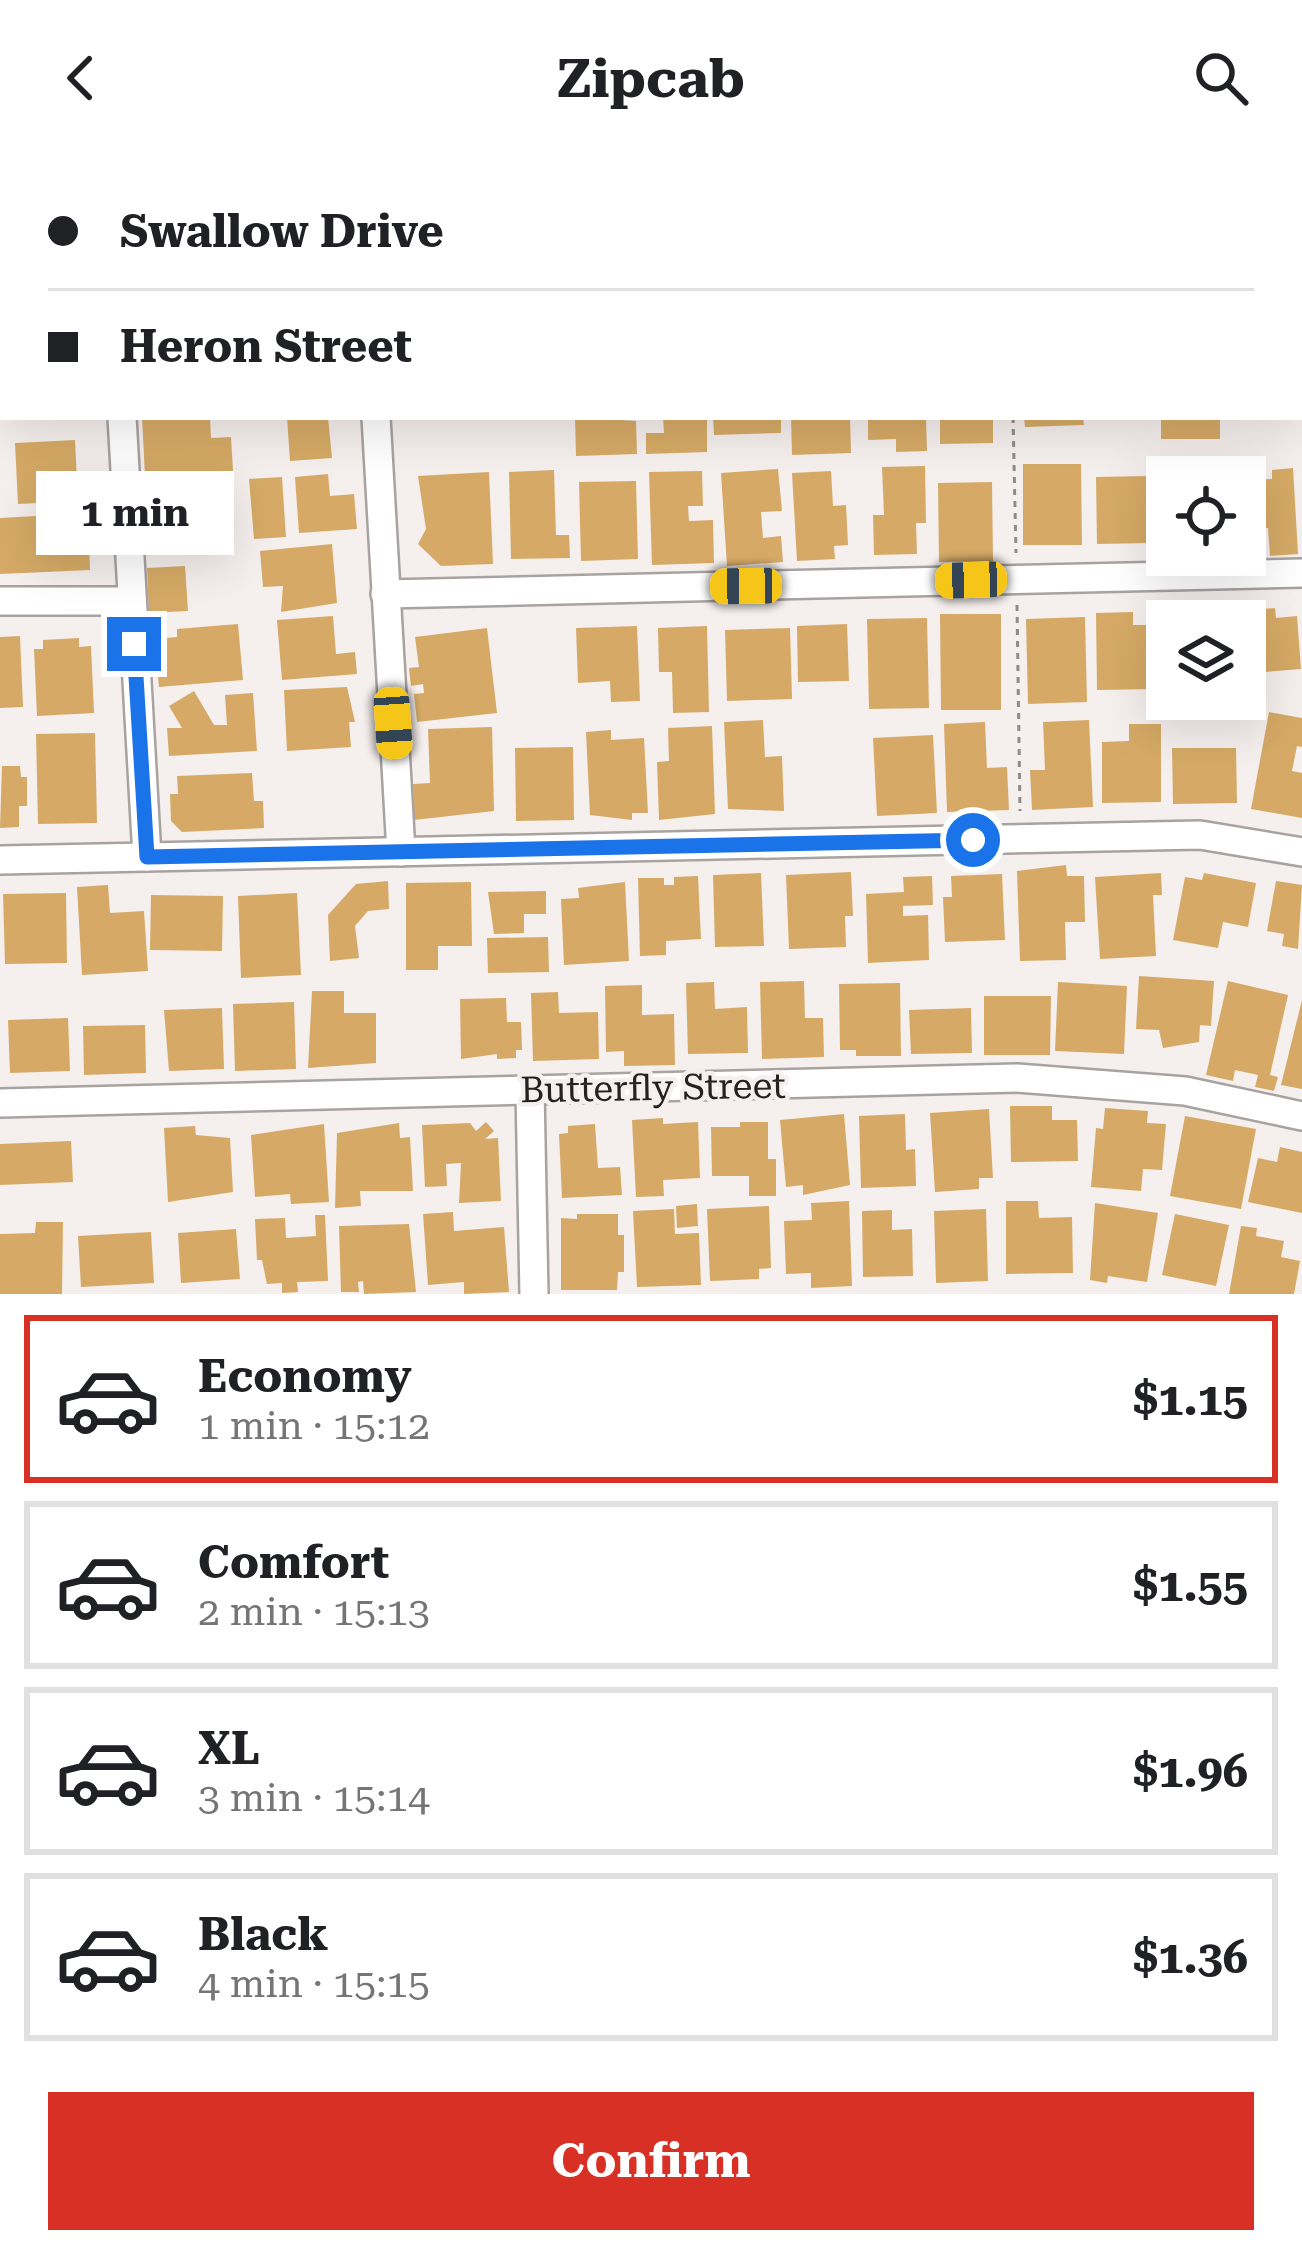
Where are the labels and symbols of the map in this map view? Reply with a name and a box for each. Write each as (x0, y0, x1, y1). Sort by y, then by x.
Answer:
callout: 1 min (35, 470, 233, 554)
car (934, 561, 1008, 599)
car (710, 567, 782, 605)
route end (107, 617, 161, 671)
car (373, 686, 413, 760)
route start (946, 813, 1000, 867)
street label: Butterfly Street (520, 1065, 786, 1111)

